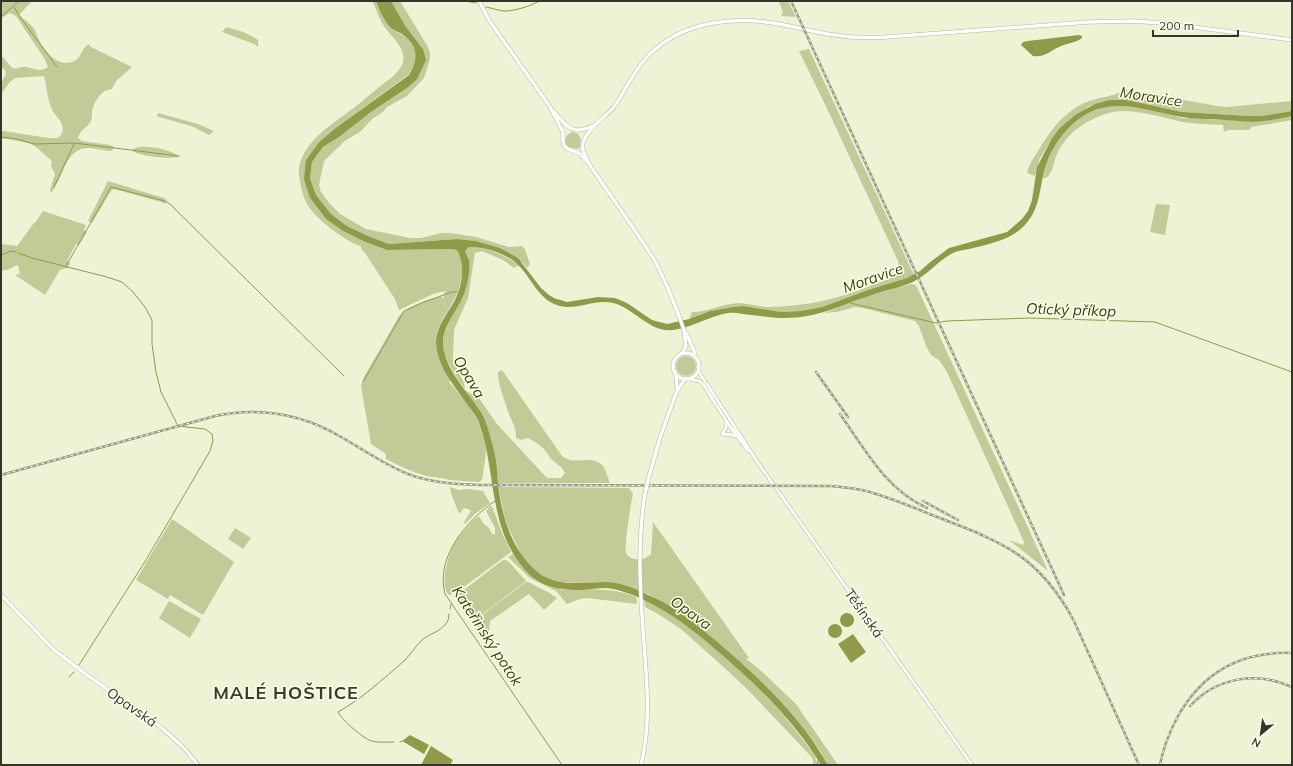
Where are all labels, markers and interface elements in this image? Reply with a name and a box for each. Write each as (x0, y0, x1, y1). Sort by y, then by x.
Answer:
scale bar (1153, 12, 1238, 38)
text: 200 m (1159, 18, 1194, 33)
water label: Moravice (1119, 82, 1184, 111)
water label: Moravice (840, 258, 906, 297)
water label: Otický příkop (1025, 298, 1117, 321)
water label: Opava (449, 352, 490, 401)
water label: Kateřinský potok (448, 582, 528, 690)
street label: Těšínská (841, 585, 887, 641)
water label: Opava (667, 591, 716, 634)
district label: MALÉ HOŠTICE (213, 681, 359, 704)
street label: Opavská (103, 683, 161, 731)
north arrow (1241, 714, 1281, 754)
text: N (1249, 735, 1263, 751)

